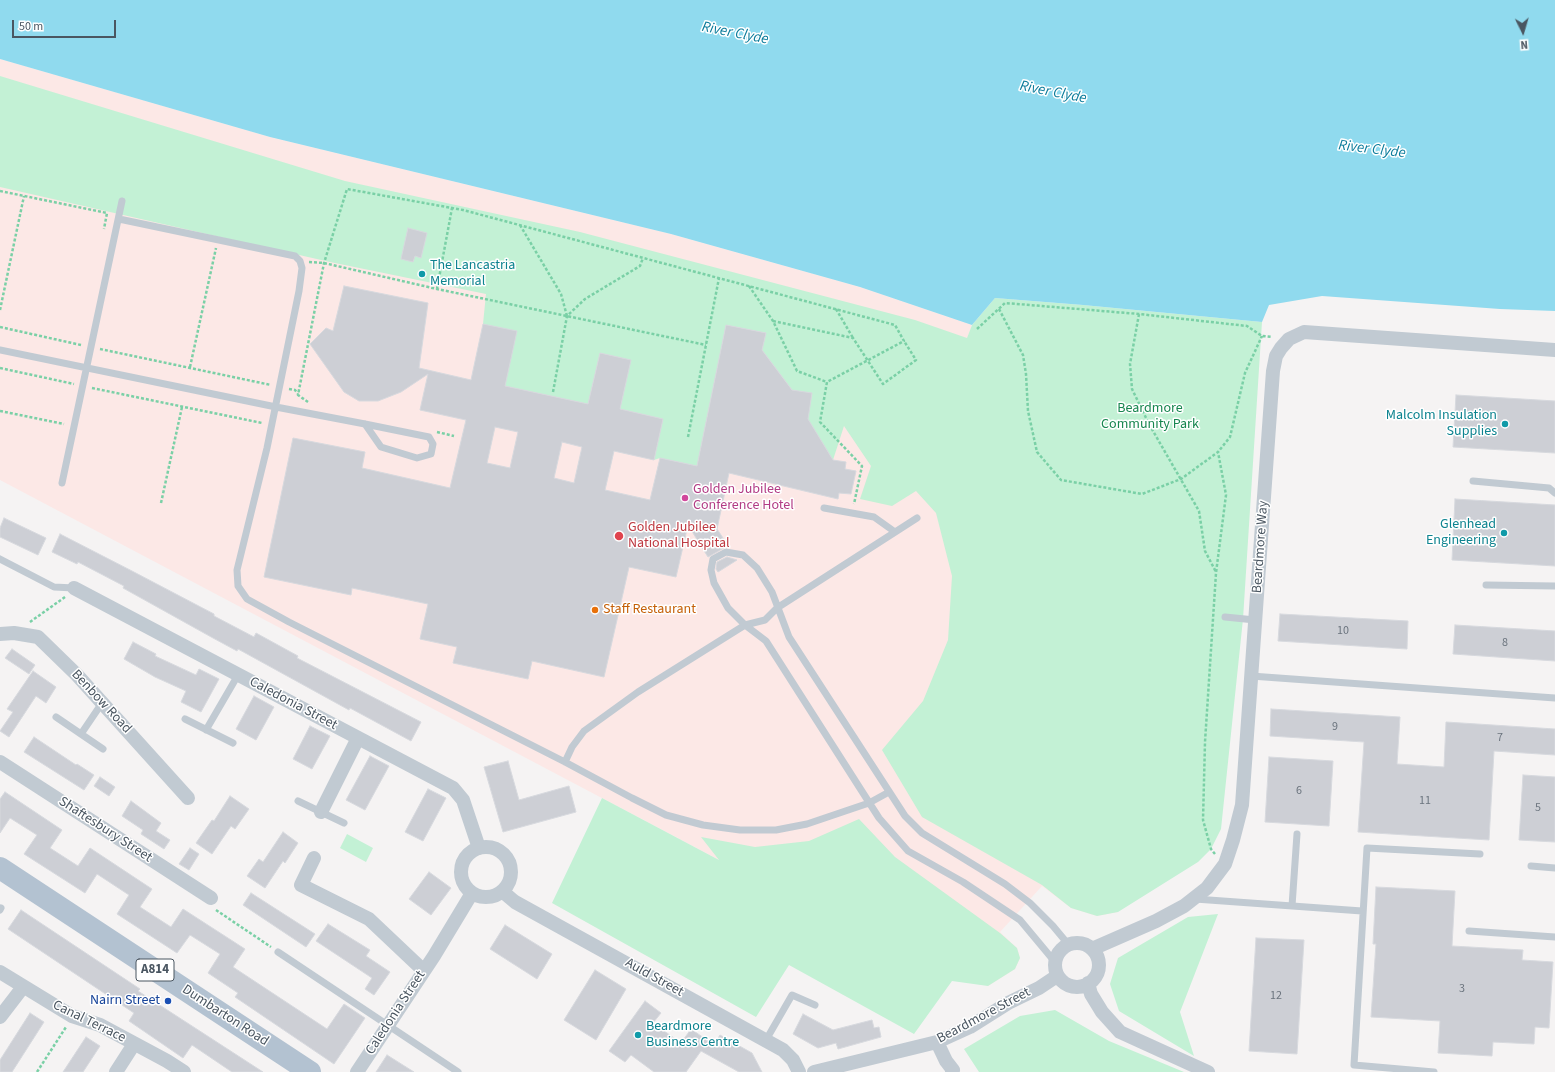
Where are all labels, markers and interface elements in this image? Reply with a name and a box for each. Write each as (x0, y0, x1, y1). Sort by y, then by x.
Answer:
scale bar (14, 12, 118, 38)
north arrow (1503, 12, 1543, 52)
text: 50 m (19, 18, 43, 35)
water label: River Clyde (700, 19, 770, 49)
text: N (1520, 37, 1528, 52)
water label: River Clyde (1018, 78, 1088, 108)
water label: River Clyde (1337, 137, 1407, 163)
place label: The Lancastria Memorial (430, 258, 515, 290)
marker: The Lancastria Memorial (417, 269, 427, 279)
park label: Beardmore Community Park (1101, 401, 1199, 434)
place label: Malcolm Insulation Supplies (1386, 408, 1497, 440)
marker: Malcolm Insulation Supplies (1500, 419, 1510, 429)
place label: Golden Jubilee Conference Hotel (693, 482, 794, 514)
marker: Golden Jubilee Conference Hotel (680, 493, 690, 503)
street label: Beardmore Way (1249, 500, 1273, 594)
place label: Glenhead Engineering (1426, 517, 1496, 550)
place label: Golden Jubilee National Hospital (628, 520, 730, 552)
marker: Glenhead Engineering (1499, 528, 1509, 538)
marker: Golden Jubilee National Hospital (613, 530, 625, 542)
place label: Staff Restaurant (603, 602, 696, 618)
marker: Staff Restaurant (590, 605, 600, 615)
house number: 10 (1337, 624, 1349, 638)
house number: 8 (1502, 636, 1508, 650)
street label: Benbow Road (67, 667, 135, 737)
street label: Caledonia Street (246, 674, 340, 734)
house number: 9 (1332, 720, 1338, 734)
house number: 7 (1497, 731, 1503, 745)
house number: 6 (1296, 784, 1302, 798)
street label: Shaftesbury Street (55, 794, 155, 866)
house number: 11 (1419, 794, 1431, 808)
house number: 5 (1535, 801, 1541, 815)
street label: Auld Street (622, 955, 686, 1001)
road number: A814 (136, 959, 174, 981)
street label: Caledonia Street (363, 968, 429, 1058)
street label: Dumbarton Road (179, 982, 271, 1050)
house number: 3 (1459, 982, 1465, 996)
street label: Beardmore Street (934, 984, 1034, 1048)
house number: 12 (1270, 989, 1282, 1003)
place label: Nairn Street (90, 993, 160, 1009)
marker: Nairn Street (163, 996, 173, 1006)
street label: Canal Terrace (50, 997, 128, 1047)
place label: Beardmore Business Centre (646, 1019, 739, 1052)
marker: Beardmore Business Centre (633, 1030, 643, 1040)

